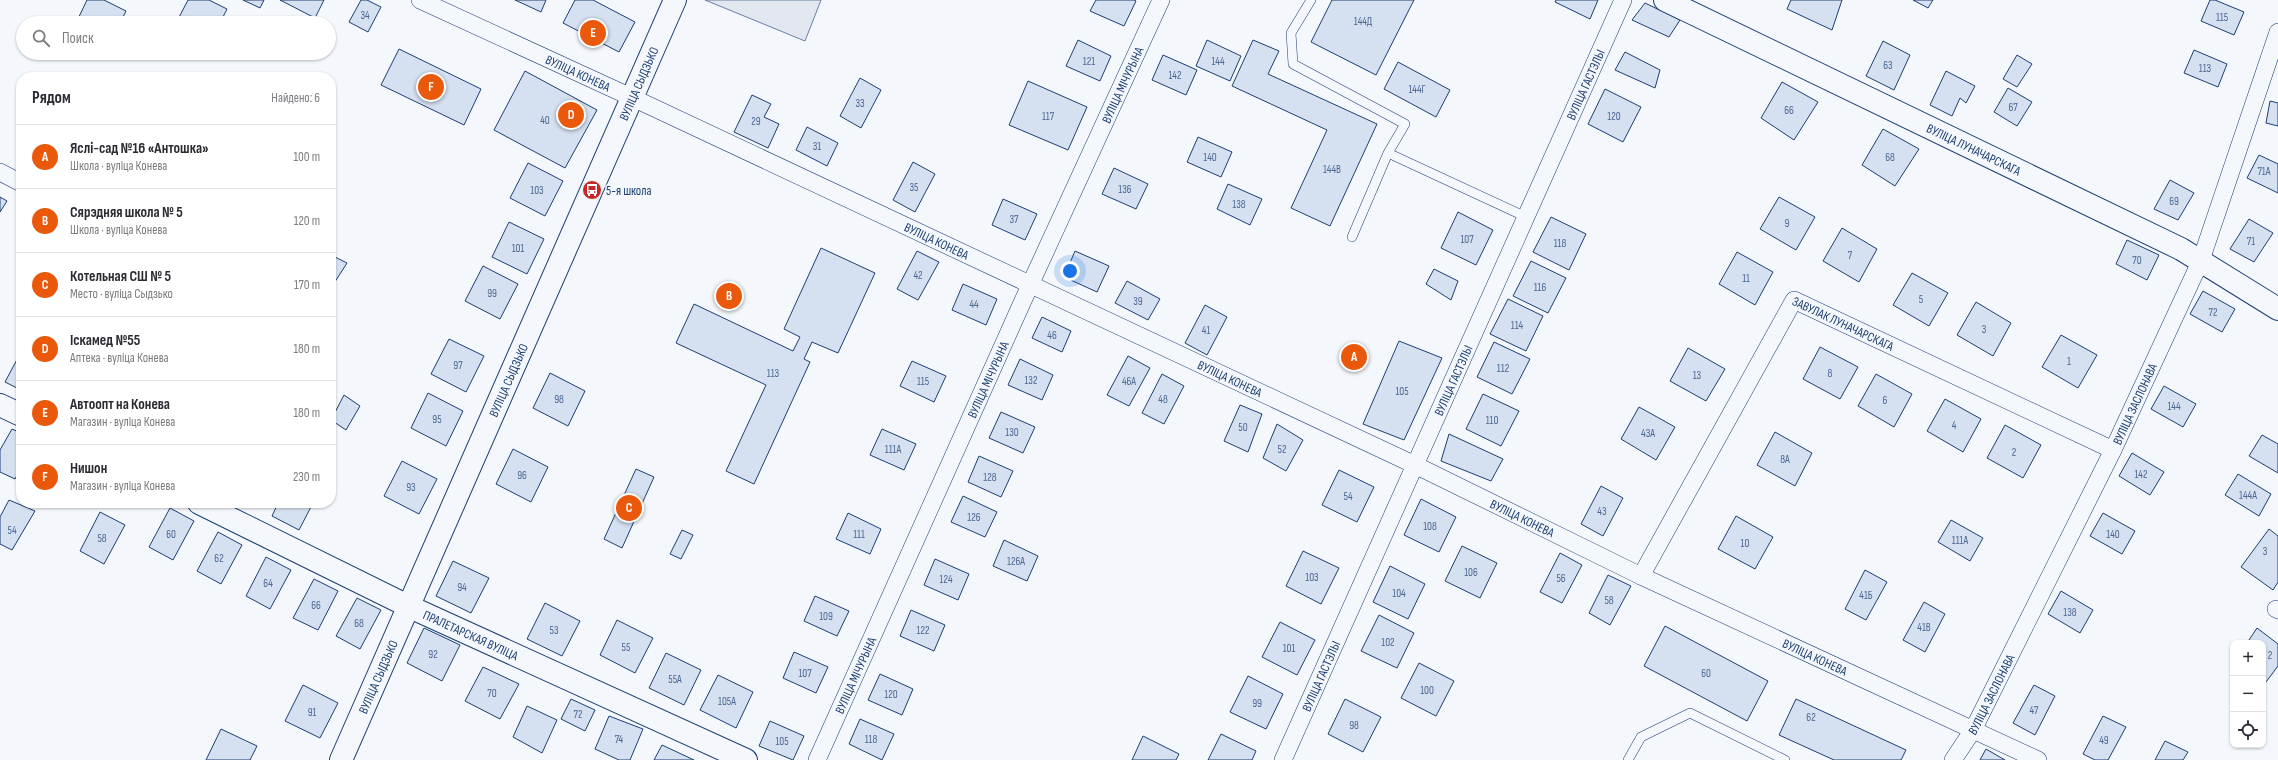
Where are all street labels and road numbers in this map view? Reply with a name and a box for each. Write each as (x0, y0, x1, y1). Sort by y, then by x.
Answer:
street label: ВУЛІЦА МІЧУРЫНА (1099, 44, 1148, 126)
street label: ВУЛІЦА СЫДЗЬКО (616, 45, 662, 123)
street label: ВУЛІЦА ГАСТЭЛЫ (1563, 47, 1609, 123)
street label: ВУЛІЦА КОНЕВА (543, 52, 613, 96)
street label: ВУЛІЦА ЛУНАЧАРСКАГА (1924, 120, 2024, 180)
street label: ВУЛІЦА КОНЕВА (901, 219, 972, 264)
street label: ЗАВУЛАК ЛУНАЧАРСКАГА (1789, 293, 1897, 355)
street label: ВУЛІЦА МІЧУРЫНА (964, 339, 1013, 421)
street label: ВУЛІЦА СЫДЗЬКО (486, 341, 532, 420)
street label: ВУЛІЦА ГАСТЭЛЫ (1431, 343, 1477, 418)
street label: ВУЛІЦА КОНЕВА (1195, 357, 1265, 401)
street label: ВУЛІЦА ЗАСЛОНАВА (2110, 361, 2161, 447)
street label: ВУЛІЦА КОНЕВА (1487, 496, 1557, 541)
street label: ПРАЛЕТАРСКАЯ ВУЛІЦА (420, 607, 521, 664)
street label: ВУЛІЦА МІЧУРЫНА (832, 634, 880, 716)
street label: ВУЛІЦА КОНЕВА (1780, 636, 1850, 680)
street label: ВУЛІЦА СЫДЗЬКО (355, 638, 402, 716)
street label: ВУЛІЦА ГАСТЭЛЫ (1299, 639, 1344, 714)
street label: ВУЛІЦА ЗАСЛОНАВА (1965, 651, 2019, 738)

